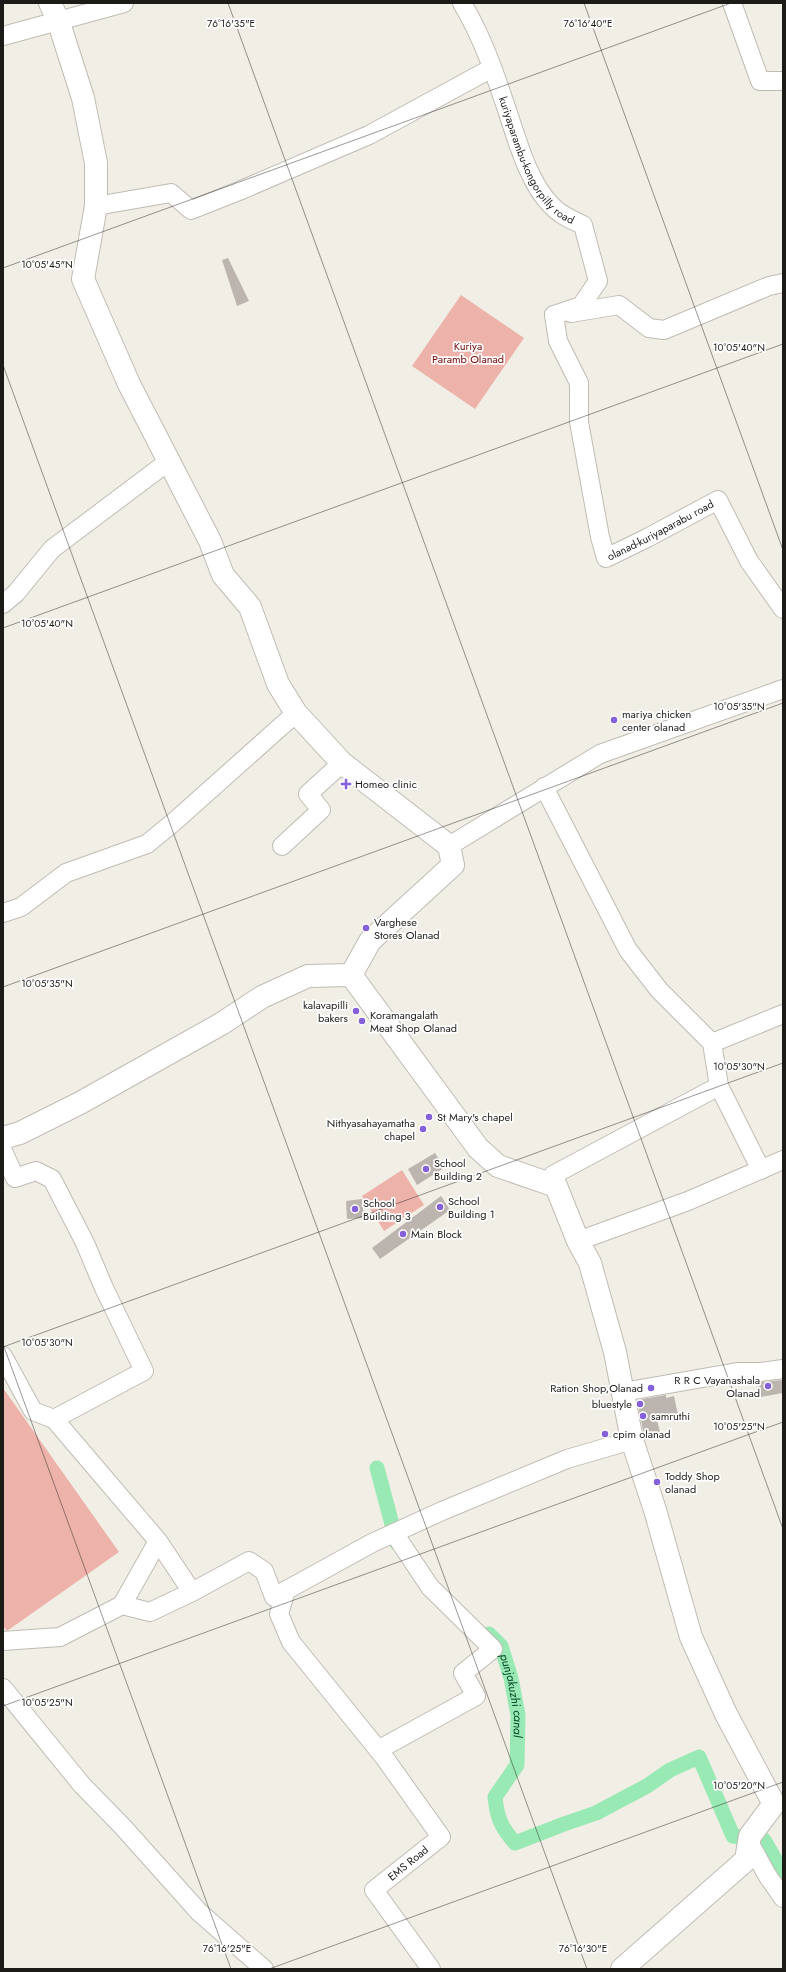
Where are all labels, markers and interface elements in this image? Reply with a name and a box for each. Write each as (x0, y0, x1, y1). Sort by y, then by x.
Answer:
text: 76°16'35"E (207, 16, 255, 31)
text: 76°16'40"E (564, 16, 612, 31)
street label: kuriyaparambu-kongorpilly road (495, 94, 577, 228)
text: 10°05'45"N (21, 257, 73, 272)
park label: Kuriya Paramb Olanad (432, 338, 504, 367)
text: 10°05'40"N (713, 340, 765, 355)
street label: olanad-kuriyaparabu road (604, 496, 716, 564)
text: 10°05'40"N (21, 616, 73, 631)
text: 10°05'35"N (713, 699, 765, 714)
place label: mariya chicken center olanad (622, 706, 691, 735)
marker: mariya chicken center olanad (609, 715, 619, 725)
place label: Homeo clinic (355, 776, 417, 792)
marker: Homeo clinic (340, 778, 352, 790)
place label: Varghese Stores Olanad (374, 914, 440, 943)
marker: Varghese Stores Olanad (361, 923, 371, 933)
text: 10°05'35"N (21, 976, 73, 991)
place label: kalavapilli bakers (303, 997, 349, 1026)
marker: kalavapilli bakers (351, 1006, 361, 1016)
place label: Koramangalath Meat Shop Olanad (370, 1007, 457, 1036)
marker: Koramangalath Meat Shop Olanad (357, 1016, 367, 1026)
text: 10°05'30"N (713, 1059, 765, 1074)
place label: St Mary's chapel (437, 1109, 513, 1125)
marker: St Mary's chapel (424, 1112, 434, 1122)
place label: Nithyasahayamatha chapel (327, 1115, 415, 1144)
marker: Nithyasahayamatha chapel (418, 1124, 428, 1134)
place label: School Building 2 (434, 1155, 482, 1184)
marker: School Building 2 (421, 1164, 431, 1174)
place label: School Building 1 (448, 1193, 495, 1222)
place label: School Building 3 (363, 1195, 411, 1224)
marker: School Building 1 (435, 1202, 445, 1212)
marker: School Building 3 (350, 1204, 360, 1214)
place label: Main Block (411, 1226, 462, 1242)
marker: Main Block (398, 1229, 408, 1239)
text: 10°05'30"N (21, 1335, 73, 1350)
place label: R R C Vayanashala Olanad (674, 1372, 760, 1401)
place label: Ration Shop,Olanad (550, 1380, 643, 1396)
marker: R R C Vayanashala Olanad (763, 1381, 773, 1391)
marker: Ration Shop,Olanad (646, 1383, 656, 1393)
place label: bluestyle (592, 1396, 632, 1412)
marker: bluestyle (635, 1399, 645, 1409)
place label: samruthi (651, 1408, 690, 1424)
marker: samruthi (638, 1411, 648, 1421)
text: 10°05'25"N (713, 1419, 765, 1434)
place label: cpim olanad (613, 1426, 670, 1442)
marker: cpim olanad (600, 1429, 610, 1439)
place label: Toddy Shop olanad (665, 1468, 720, 1497)
marker: Toddy Shop olanad (652, 1477, 662, 1487)
water label: punjakuzhi canal (495, 1651, 527, 1739)
text: 10°05'25"N (21, 1695, 73, 1710)
text: 10°05'20"N (713, 1778, 765, 1793)
street label: EMS Road (384, 1842, 432, 1884)
text: 76°16'25"E (203, 1941, 251, 1956)
text: 76°16'30"E (559, 1941, 607, 1956)

